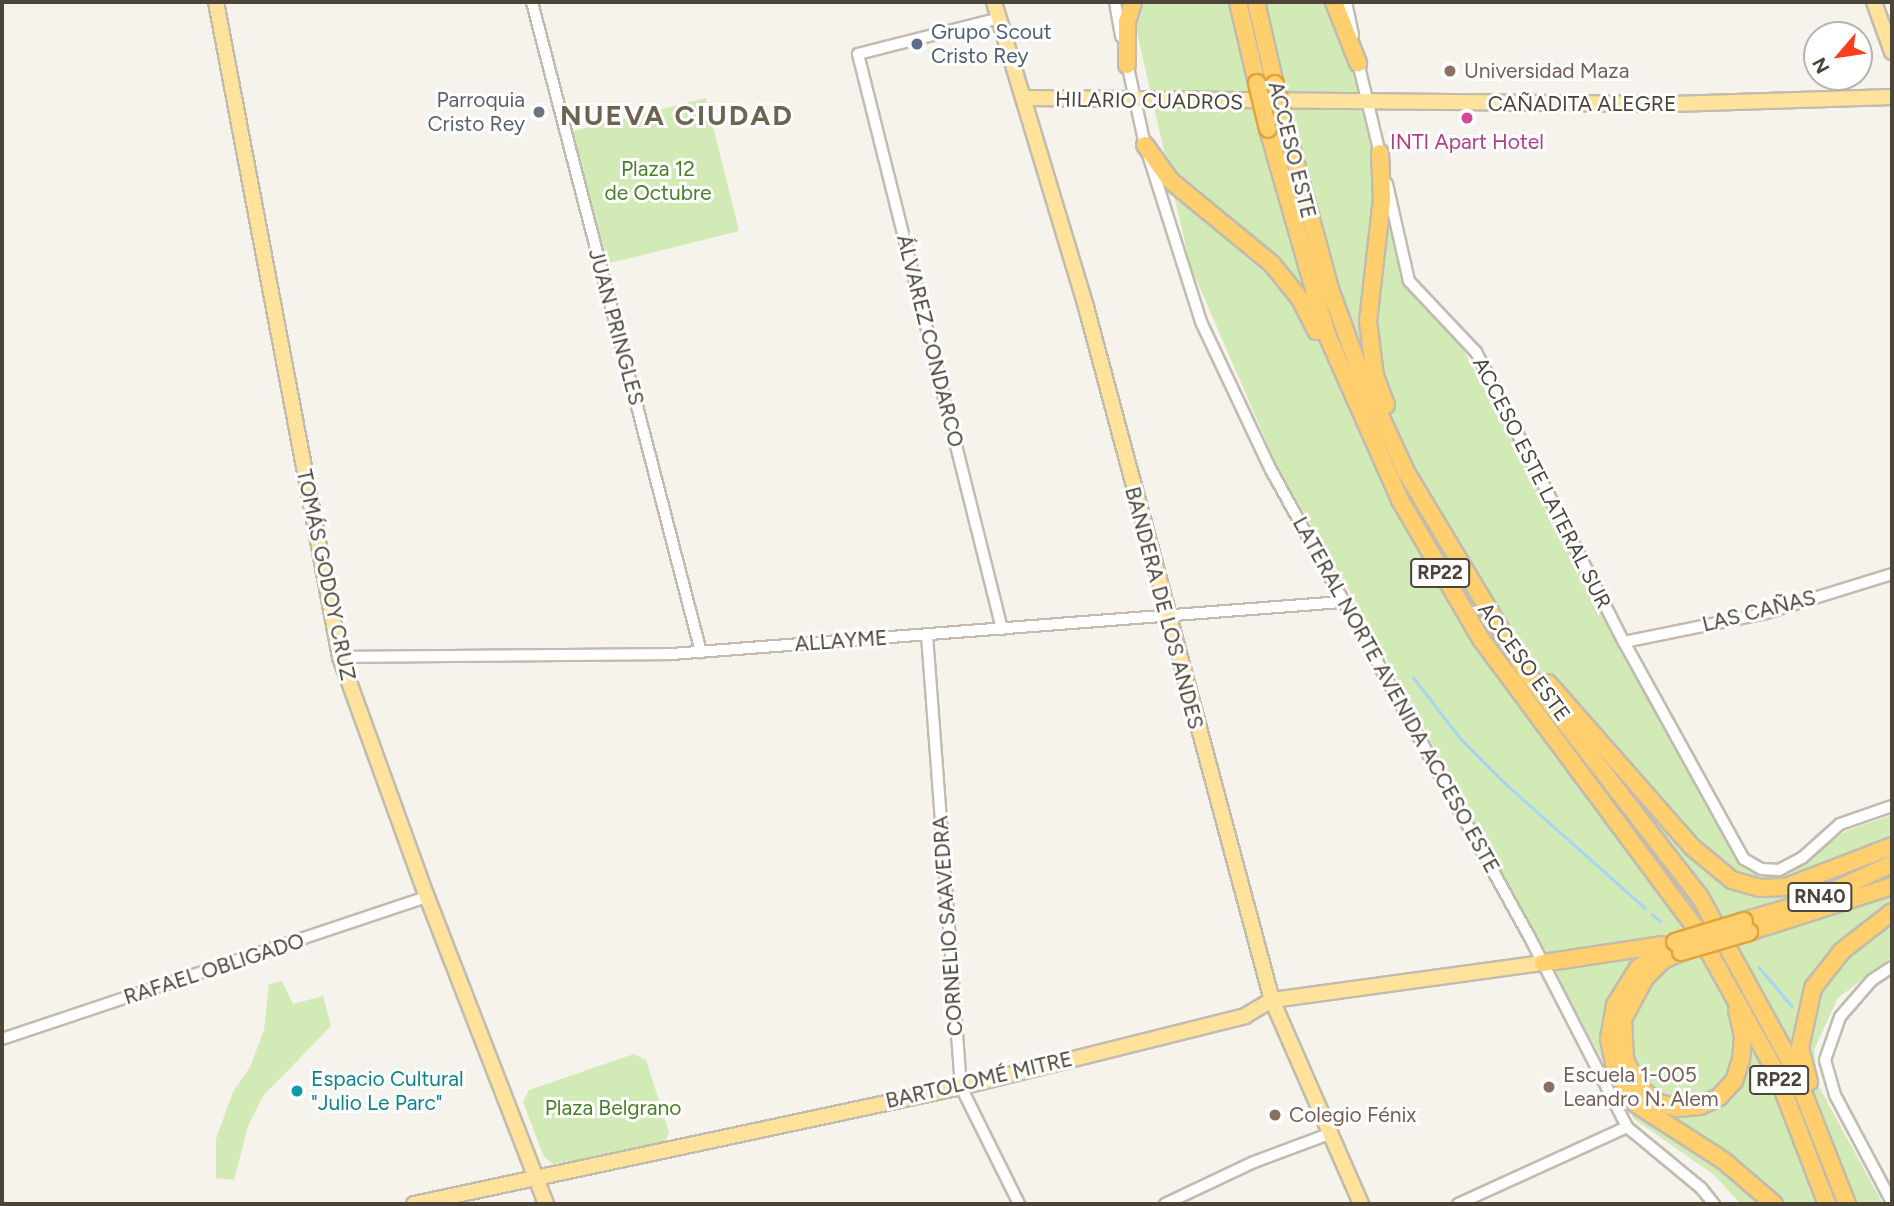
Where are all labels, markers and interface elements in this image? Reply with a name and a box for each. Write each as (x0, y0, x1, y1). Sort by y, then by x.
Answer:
place label: Grupo Scout Cristo Rey (931, 19, 1052, 69)
north arrow (1803, 21, 1873, 91)
marker: Grupo Scout Cristo Rey (909, 36, 925, 52)
text: N (1807, 53, 1835, 77)
place label: Universidad Maza (1464, 58, 1629, 84)
marker: Universidad Maza (1442, 63, 1458, 79)
street label: ACCESO ESTE (1263, 79, 1321, 221)
place label: Parroquia Cristo Rey (427, 87, 525, 137)
street label: HILARIO CUADROS (1055, 87, 1243, 115)
street label: CAÑADITA ALEGRE (1488, 91, 1676, 117)
district label: NUEVA CIUDAD (562, 98, 792, 132)
marker: Parroquia Cristo Rey (531, 104, 547, 120)
marker: INTI Apart Hotel (1459, 110, 1475, 126)
place label: INTI Apart Hotel (1390, 129, 1544, 155)
park label: Plaza 12 de Octubre (604, 156, 712, 206)
street label: ÁLVAREZ CONDARCO (891, 232, 969, 450)
street label: JUAN PRINGLES (583, 246, 649, 408)
street label: ACCESO ESTE LATERAL SUR (1468, 353, 1616, 613)
street label: TOMÁS GODOY CRUZ (291, 467, 361, 683)
street label: BANDERA DE LOS ANDES (1119, 484, 1209, 732)
street label: LATERAL NORTE AVENIDA ACCESO ESTE (1287, 512, 1505, 878)
road number: RP22 (1408, 558, 1472, 588)
street label: LAS CAÑAS (1700, 585, 1818, 637)
street label: ACCESO ESTE (1473, 598, 1575, 726)
street label: ALLAYME (794, 625, 888, 657)
street label: CORNELIO SAAVEDRA (928, 815, 968, 1037)
road number: RN40 (1787, 882, 1853, 912)
street label: RAFAEL OBLIGADO (121, 928, 307, 1010)
street label: BARTOLOMÉ MITRE (883, 1046, 1075, 1114)
place label: Escuela 1-005 Leandro N. Alem (1563, 1062, 1719, 1112)
road number: RP22 (1748, 1064, 1810, 1096)
place label: Espacio Cultural "Julio Le Parc" (311, 1066, 464, 1116)
marker: Escuela 1-005 Leandro N. Alem (1541, 1079, 1557, 1095)
marker: Espacio Cultural "Julio Le Parc" (289, 1083, 305, 1099)
park label: Plaza Belgrano (545, 1095, 681, 1121)
place label: Colegio Fénix (1289, 1102, 1416, 1128)
marker: Colegio Fénix (1267, 1107, 1283, 1123)

